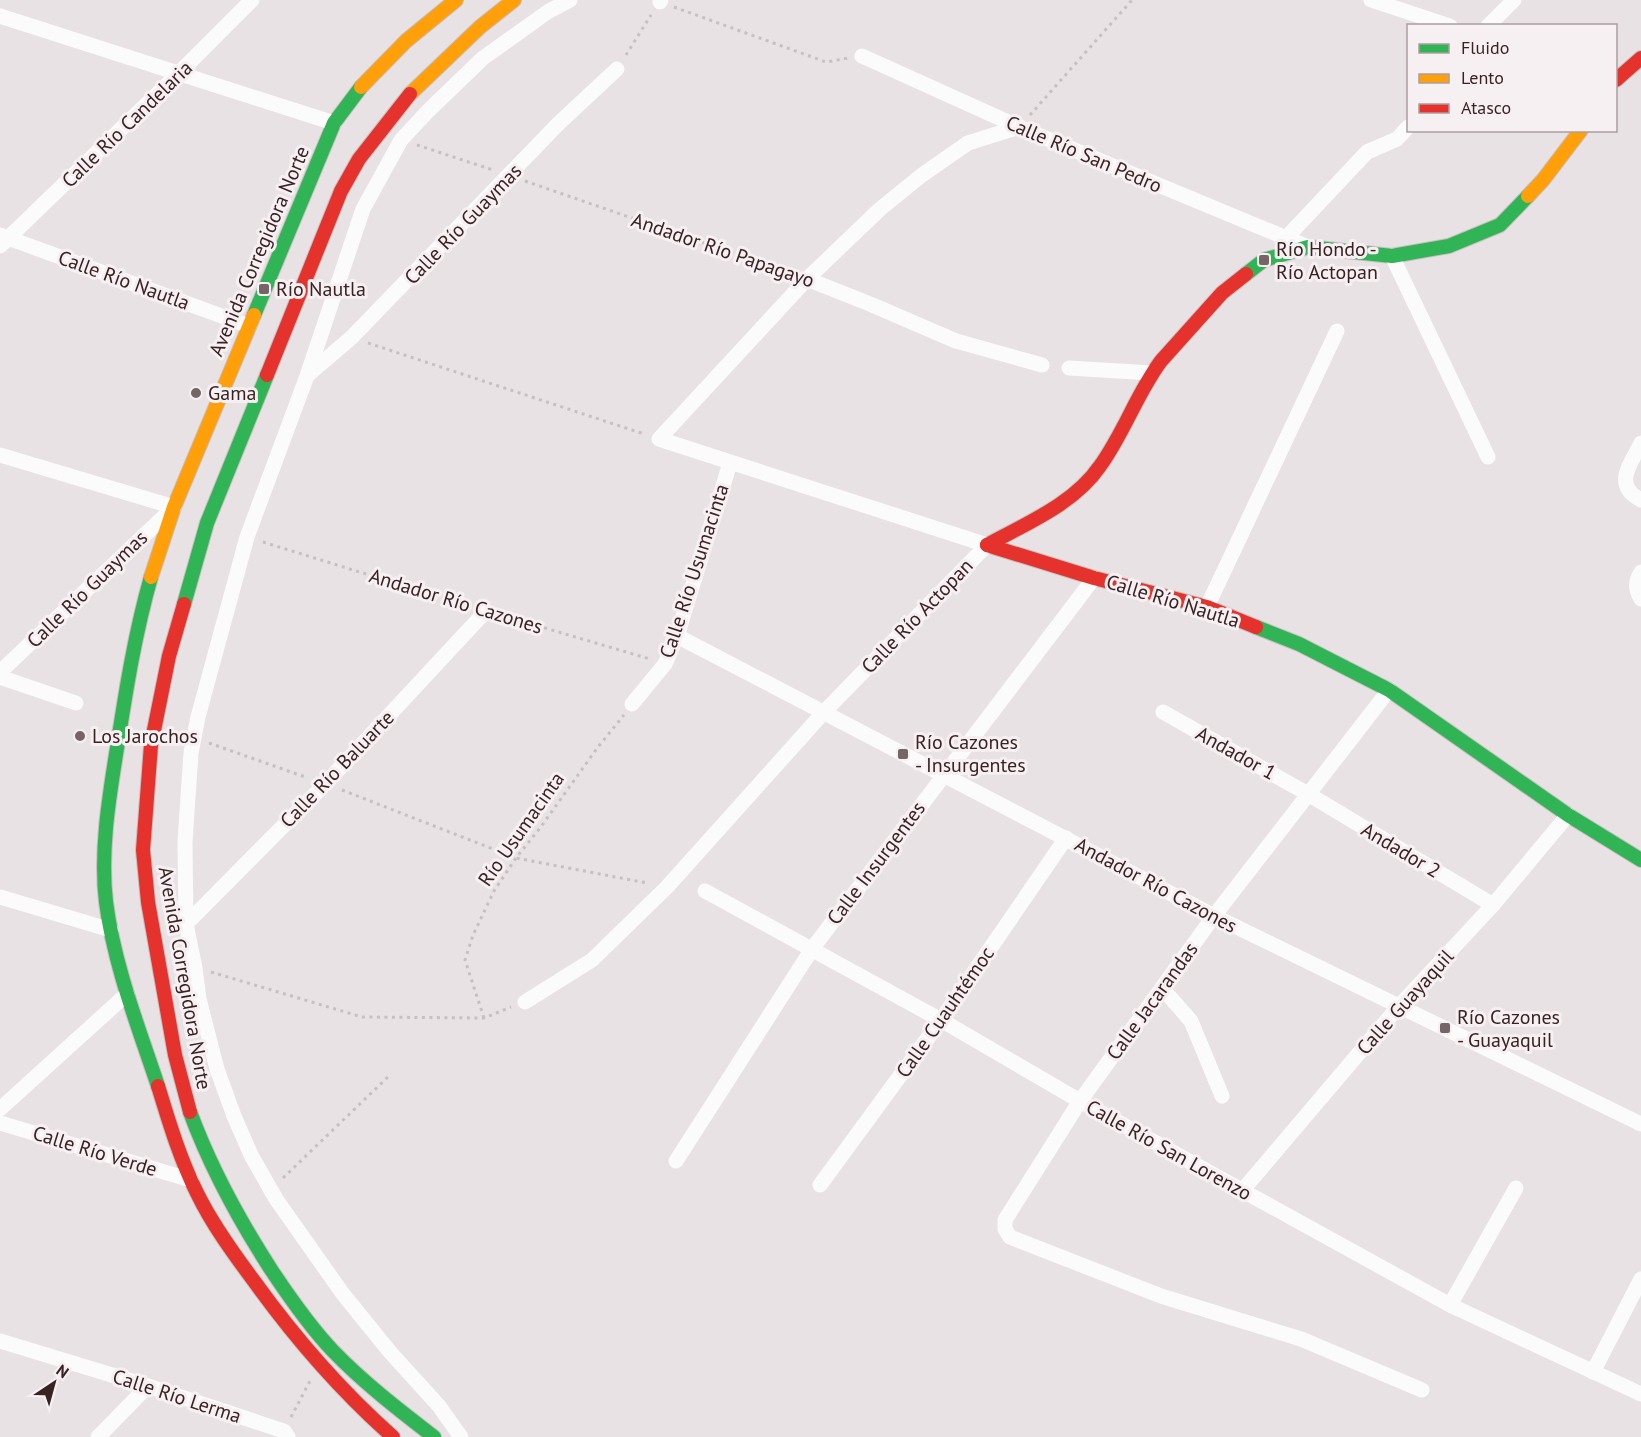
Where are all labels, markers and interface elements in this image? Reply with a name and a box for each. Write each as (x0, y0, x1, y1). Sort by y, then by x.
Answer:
legend (1407, 24, 1617, 132)
text: Fluido (1461, 36, 1509, 59)
street label: Calle Río Candelaria (56, 55, 198, 193)
text: Lento (1461, 66, 1504, 89)
text: Atasco (1461, 96, 1511, 119)
street label: Calle Río San Pedro (1002, 109, 1166, 199)
street label: Avenida Corregidora Norte (203, 142, 315, 360)
street label: Calle Río Guaymas (399, 158, 527, 290)
street label: Andador Río Papagayo (628, 207, 818, 293)
place label: Río Hondo - Río Actopan (1276, 236, 1378, 285)
street label: Calle Río Nautla (55, 244, 193, 316)
marker: Río Hondo - Río Actopan (1257, 253, 1271, 267)
place label: Río Nautla (276, 276, 366, 302)
marker: Río Nautla (257, 282, 271, 296)
place label: Gama (208, 380, 256, 406)
marker: Gama (189, 386, 203, 400)
street label: Calle Río Usumacinta (654, 481, 734, 661)
street label: Calle Río Guaymas (21, 525, 153, 653)
street label: Calle Río Actopan (856, 553, 978, 679)
street label: Andador Río Cazones (366, 562, 546, 640)
street label: Calle Río Nautla (1103, 568, 1243, 634)
street label: Calle Río Baluarte (274, 705, 400, 833)
street label: Andador 1 (1191, 720, 1281, 786)
place label: Los Jarochos (92, 723, 198, 749)
marker: Los Jarochos (73, 729, 87, 743)
place label: Río Cazones - Insurgentes (915, 729, 1026, 778)
marker: Río Cazones - Insurgentes (896, 747, 910, 761)
street label: Río Usumacinta (472, 767, 570, 891)
street label: Calle Insurgentes (821, 796, 931, 930)
street label: Andador 2 (1357, 816, 1445, 884)
street label: Andador Río Cazones (1070, 831, 1242, 939)
street label: Avenida Corregidora Norte (153, 865, 217, 1091)
street label: Calle Jacarandas (1100, 937, 1204, 1065)
street label: Calle Cuauhtémoc (890, 941, 1000, 1083)
street label: Calle Guayaquil (1351, 944, 1459, 1060)
place label: Río Cazones - Guayaquil (1457, 1004, 1560, 1053)
marker: Río Cazones - Guayaquil (1438, 1021, 1452, 1035)
street label: Calle Río San Lorenzo (1082, 1094, 1256, 1206)
street label: Calle Río Verde (30, 1120, 160, 1182)
north arrow (24, 1353, 84, 1413)
text: N (53, 1360, 73, 1382)
street label: Calle Río Lerma (109, 1363, 245, 1429)

